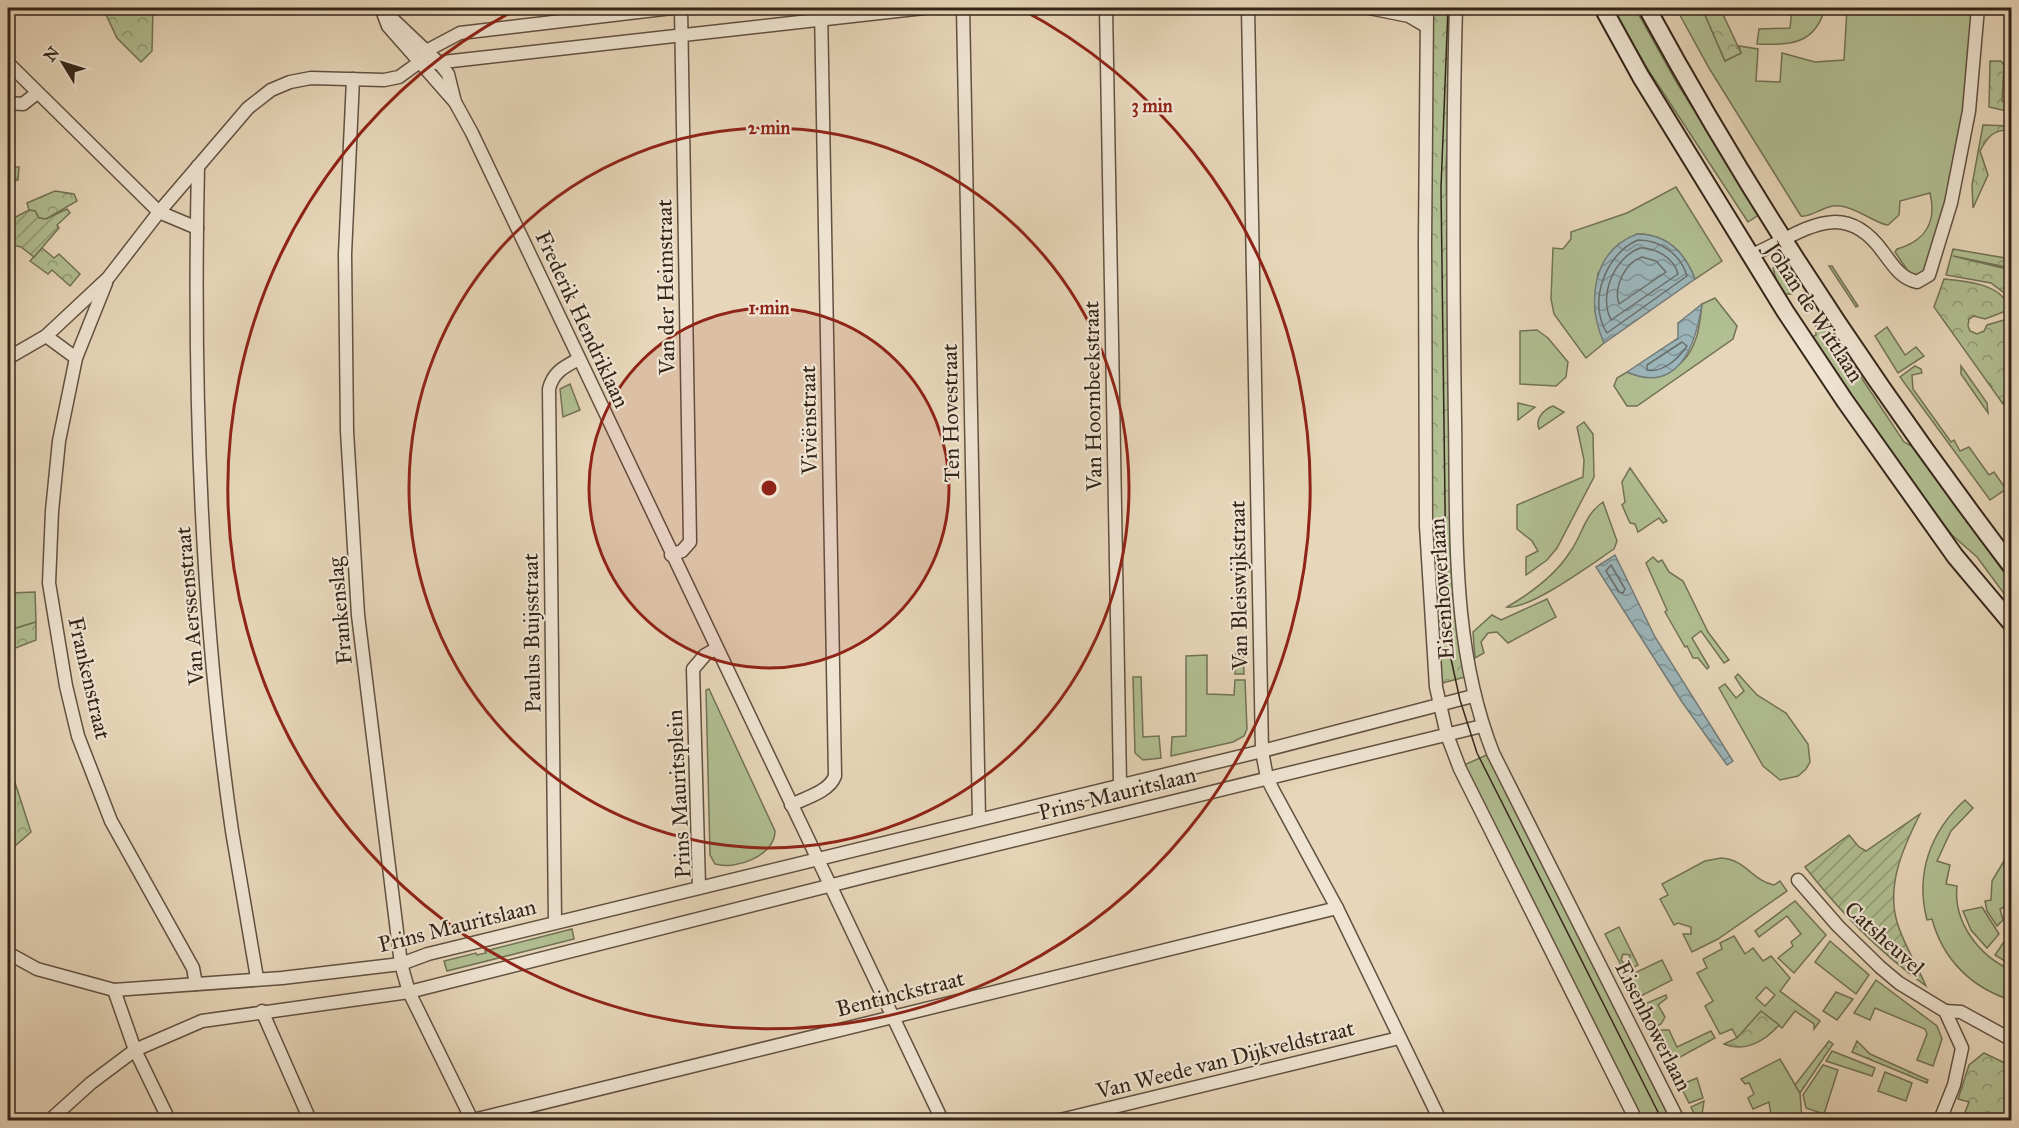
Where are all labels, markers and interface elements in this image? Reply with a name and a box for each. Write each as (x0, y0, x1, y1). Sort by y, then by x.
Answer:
north arrow (33, 33, 93, 93)
text: N (40, 43, 63, 65)
text: 3 min (1132, 95, 1173, 118)
text: 2 min (748, 117, 791, 139)
street label: Van der Heimstraat (650, 199, 681, 376)
street label: Frederik Hendriklaan (530, 226, 635, 412)
street label: Johan de Wittlaan (1758, 236, 1870, 387)
text: 1 min (749, 297, 790, 319)
street label: Van Hoornbeekstraat (1077, 300, 1108, 492)
street label: Ten Hovestraat (936, 343, 965, 483)
street label: Viviënstraat (794, 365, 823, 476)
centre of rings (759, 478, 779, 498)
street label: Van Bleiswijkstraat (1224, 500, 1253, 671)
street label: Eisenhowerlaan (1423, 517, 1460, 661)
street label: Van Aerssenstraat (169, 525, 210, 687)
street label: Paulus Buijsstraat (517, 553, 546, 713)
street label: Frankenslag (321, 555, 358, 666)
street label: Frankenstraat (62, 614, 117, 742)
street label: Prins Mauritsplein (661, 709, 696, 879)
street label: Prins Mauritslaan (1035, 761, 1199, 826)
street label: Prins Mauritslaan (375, 893, 539, 958)
street label: Catsheuvel (1839, 895, 1930, 981)
street label: Eisenhowerlaan (1609, 957, 1698, 1096)
street label: Bentinckstraat (833, 964, 967, 1022)
street label: Van Weede van Dijkveldstraat (1092, 1014, 1357, 1105)

